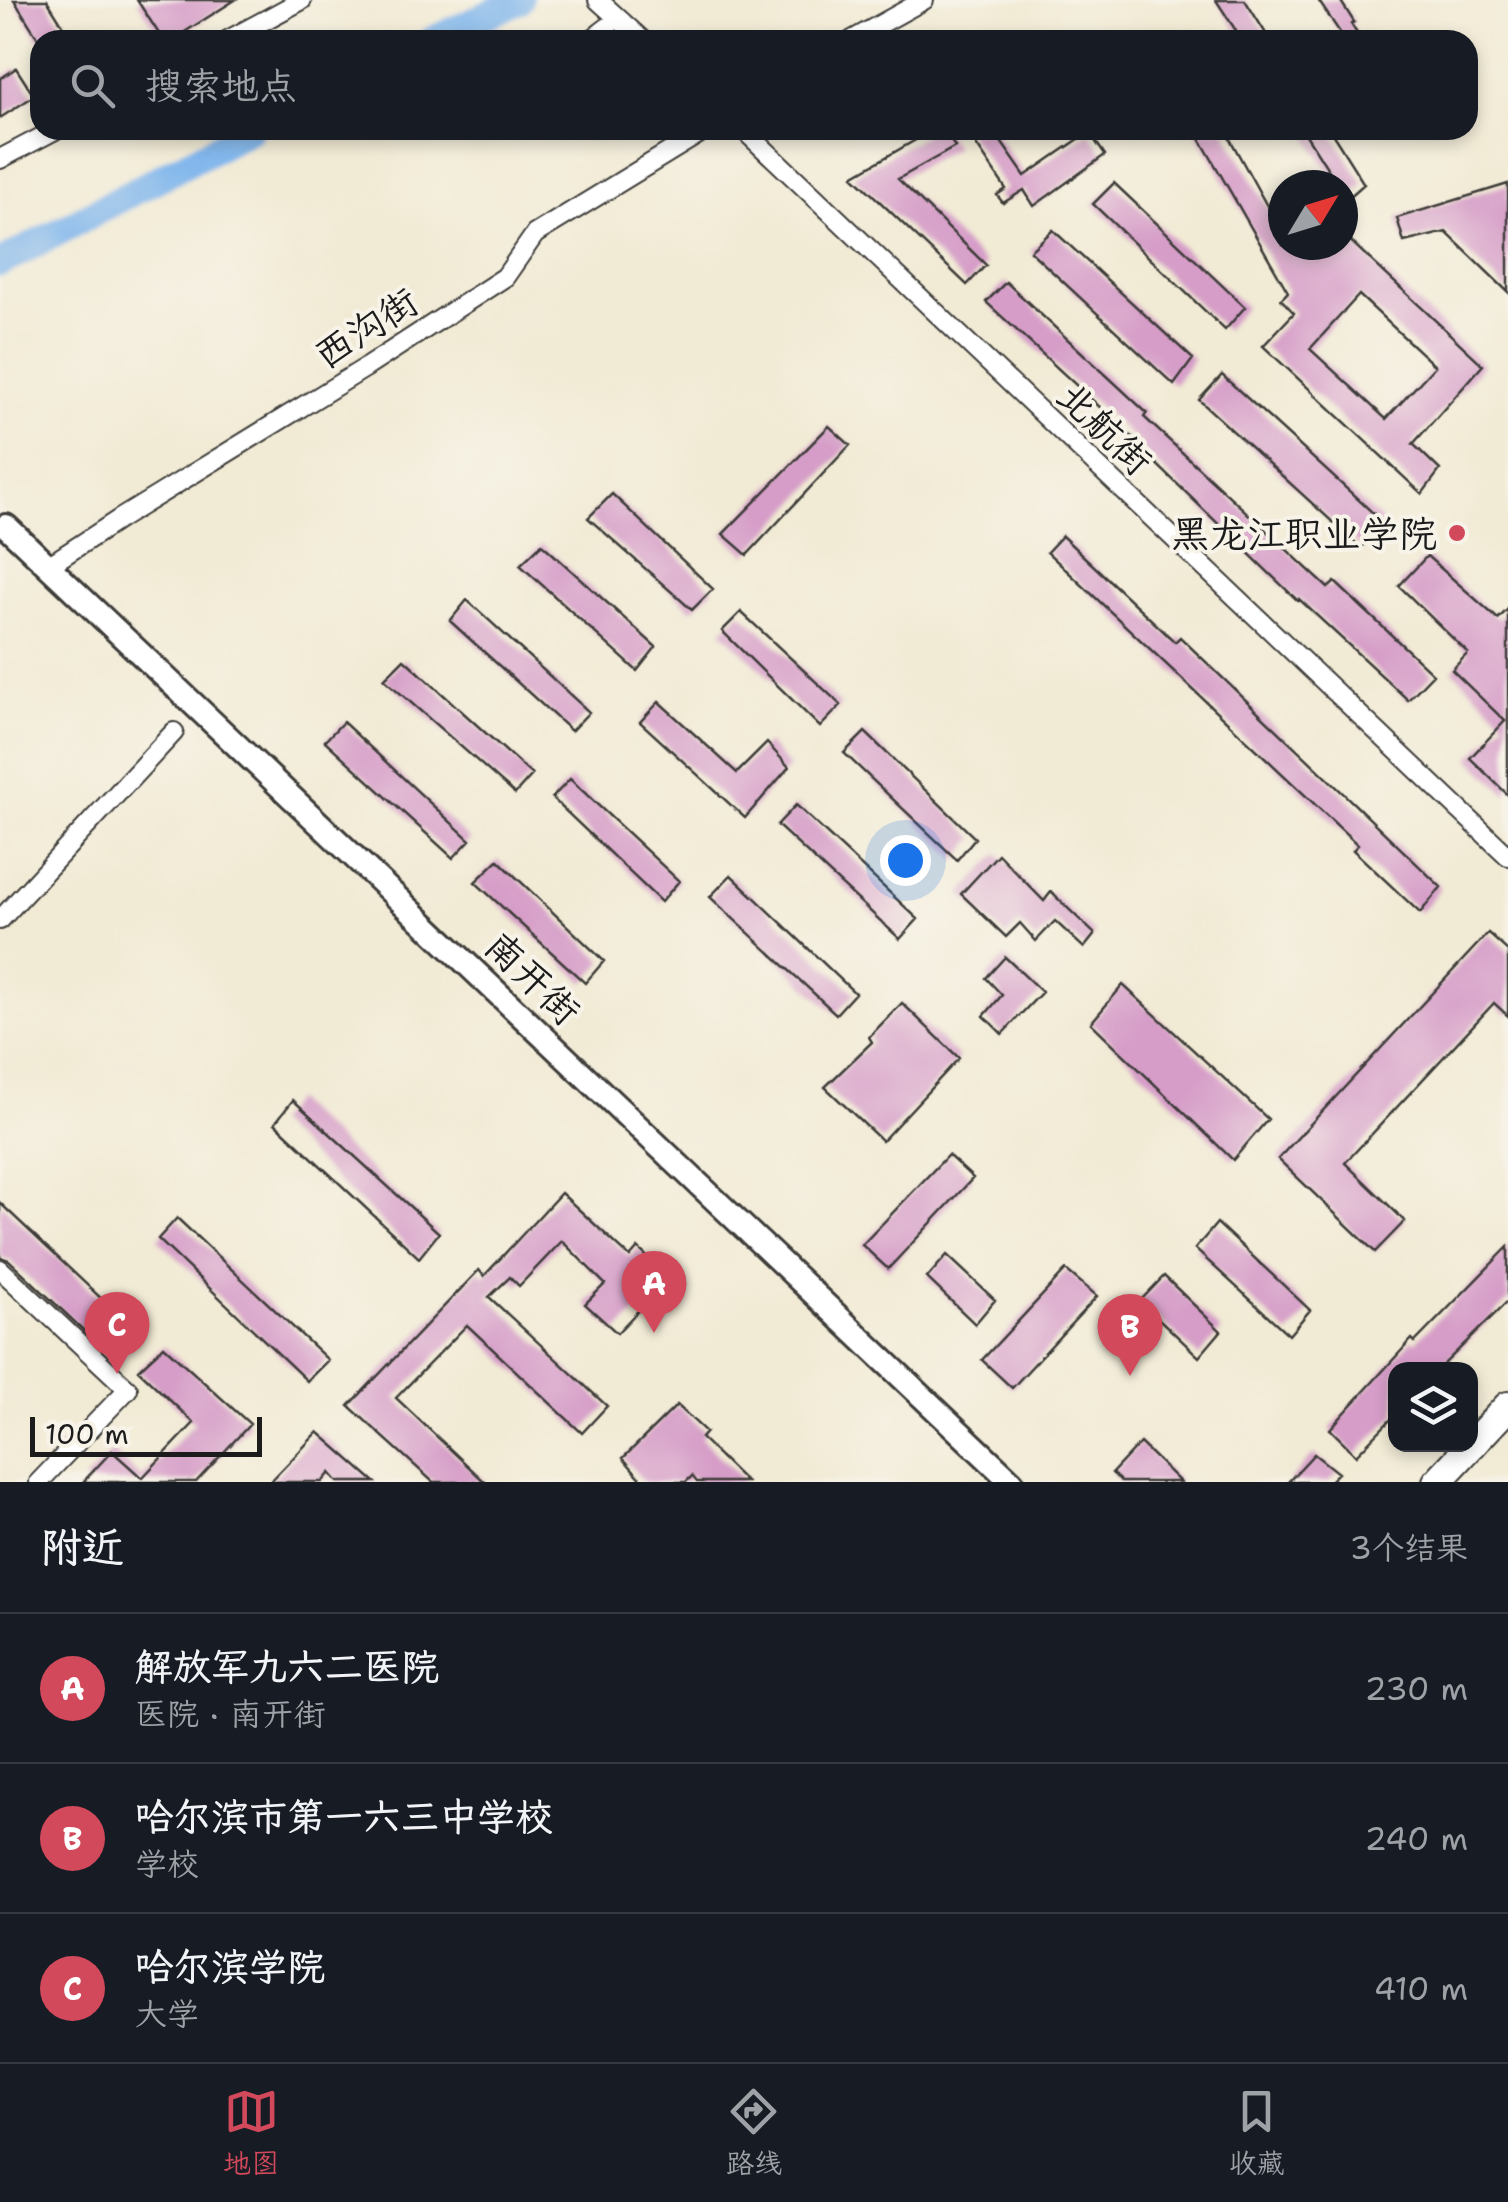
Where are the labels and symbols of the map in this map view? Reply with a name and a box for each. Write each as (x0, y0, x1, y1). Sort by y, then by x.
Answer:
north arrow (1268, 170, 1358, 260)
street label: 西沟街 (304, 276, 428, 380)
street label: 北航街 (1046, 370, 1164, 486)
place label: 黑龙江职业学院 (1171, 508, 1437, 559)
marker: 黑龙江职业学院 (1446, 522, 1468, 544)
your location (880, 835, 931, 886)
street label: 南开街 (474, 920, 592, 1036)
pin: A (622, 1250, 686, 1333)
pin: C (84, 1292, 150, 1374)
pin: B (1098, 1294, 1162, 1376)
scale bar (30, 1412, 262, 1456)

